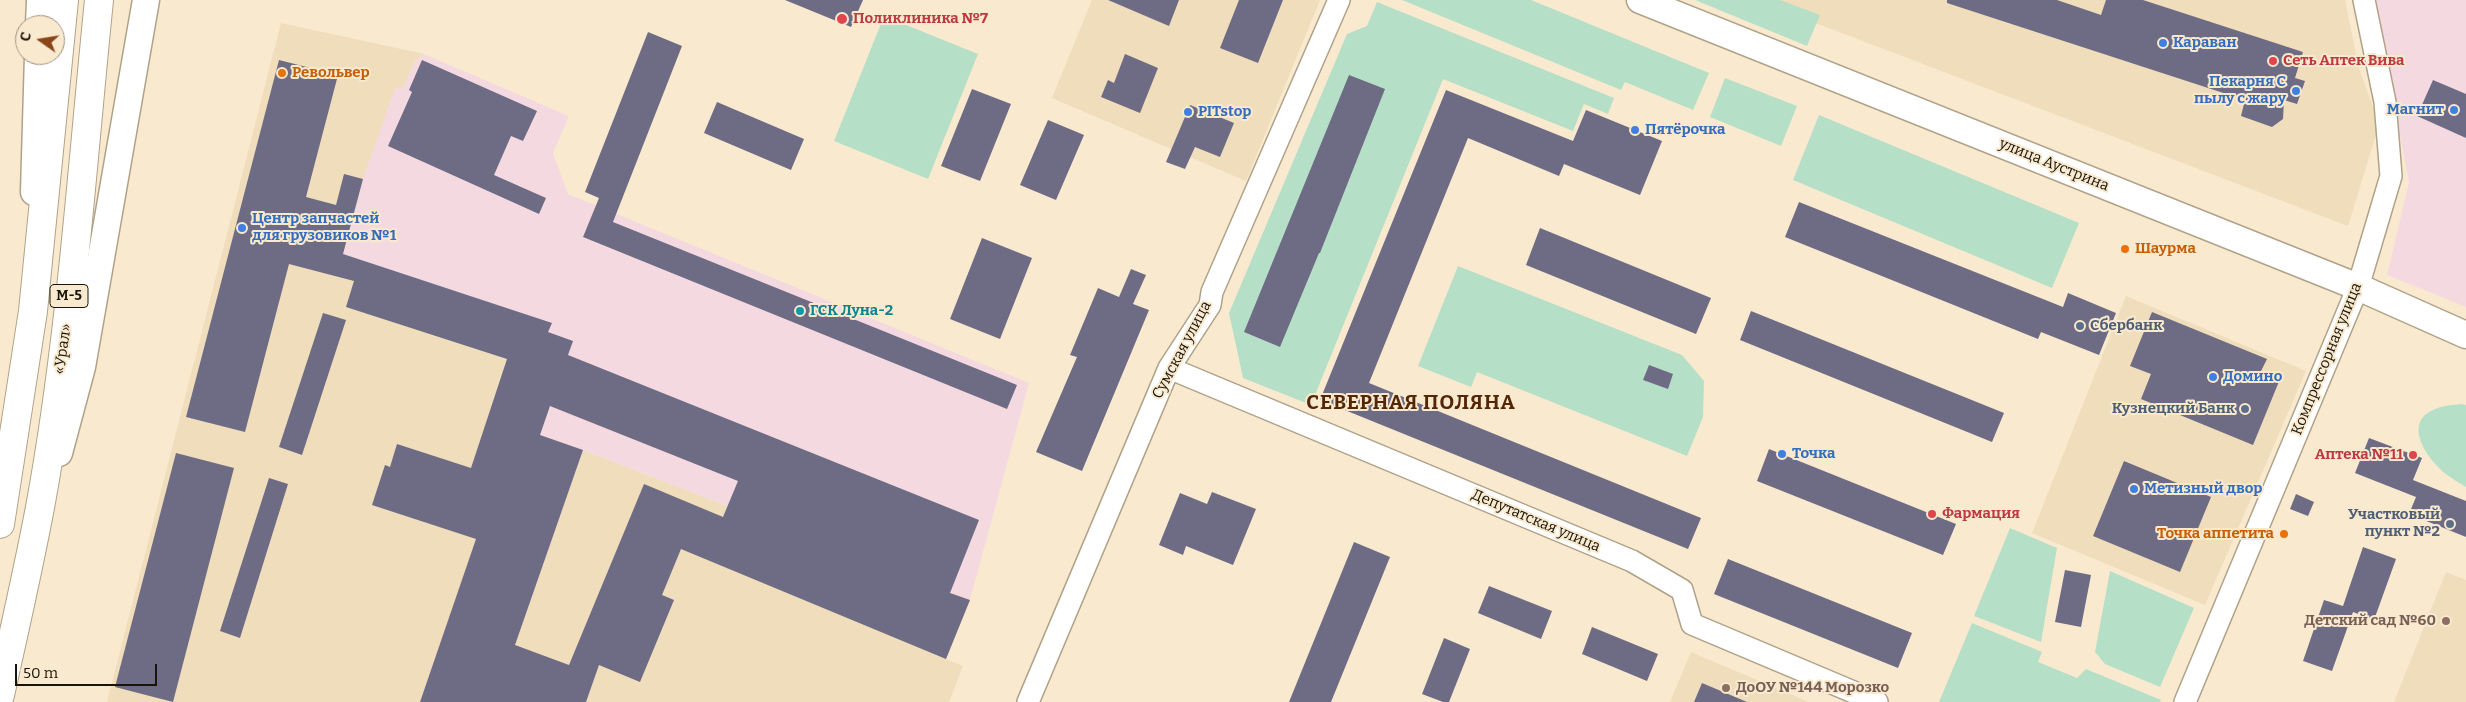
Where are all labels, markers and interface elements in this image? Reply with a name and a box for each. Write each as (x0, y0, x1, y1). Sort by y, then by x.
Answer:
place label: Поликлиника №7 (853, 10, 988, 28)
marker: Поликлиника №7 (835, 12, 849, 26)
north arrow (15, 15, 65, 65)
text: С (17, 31, 35, 43)
place label: Караван (2173, 34, 2236, 52)
marker: Караван (2157, 37, 2169, 49)
place label: Сеть Аптек Вива (2283, 52, 2405, 70)
marker: Сеть Аптек Вива (2267, 55, 2279, 67)
place label: Револьвер (292, 64, 370, 82)
marker: Револьвер (276, 67, 288, 79)
place label: Пекарня С пылу с жару (2194, 73, 2286, 108)
marker: Пекарня С пылу с жару (2290, 85, 2302, 97)
place label: Магнит (2387, 101, 2444, 119)
place label: PITstop (1198, 103, 1251, 121)
marker: Магнит (2448, 104, 2460, 116)
marker: PITstop (1182, 106, 1194, 118)
place label: Пятёрочка (1645, 121, 1725, 139)
marker: Пятёрочка (1629, 124, 1641, 136)
street label: улица Аустрина (1996, 135, 2112, 195)
place label: Центр запчастей для грузовиков №1 (252, 210, 396, 245)
marker: Центр запчастей для грузовиков №1 (236, 222, 248, 234)
place label: Шаурма (2135, 240, 2196, 258)
marker: Шаурма (2119, 243, 2131, 255)
street label: Компрессорная улица (2288, 280, 2366, 438)
road number: М-5 (50, 284, 88, 308)
street label: Сумская улица (1149, 298, 1215, 402)
place label: ГСК Луна-2 (810, 302, 893, 320)
marker: ГСК Луна-2 (794, 305, 806, 317)
place label: Сбербанк (2090, 317, 2162, 335)
marker: Сбербанк (2074, 320, 2086, 332)
street label: «Урал» (51, 323, 75, 375)
place label: Домино (2223, 368, 2282, 386)
marker: Домино (2207, 371, 2219, 383)
district label: СЕВЕРНАЯ ПОЛЯНА (1304, 391, 1518, 415)
place label: Кузнецкий Банк (2112, 400, 2235, 418)
marker: Кузнецкий Банк (2239, 403, 2251, 415)
place label: Точка (1792, 445, 1835, 463)
place label: Аптека №11 (2315, 446, 2403, 464)
marker: Точка (1776, 448, 1788, 460)
marker: Аптека №11 (2407, 449, 2419, 461)
place label: Метизный двор (2144, 480, 2262, 498)
marker: Метизный двор (2128, 483, 2140, 495)
street label: Депутатская улица (1469, 486, 1603, 556)
place label: Фармация (1942, 505, 2020, 523)
place label: Участковый пункт №2 (2348, 506, 2440, 541)
marker: Фармация (1926, 508, 1938, 520)
marker: Участковый пункт №2 (2444, 518, 2456, 530)
place label: Точка аппетита (2157, 525, 2274, 543)
marker: Точка аппетита (2278, 528, 2290, 540)
place label: Детский сад №60 (2304, 612, 2436, 630)
marker: Детский сад №60 (2440, 615, 2452, 627)
scale bar (18, 654, 160, 686)
text: 50 m (23, 664, 58, 682)
place label: ДоОУ №144 Морозко (1736, 679, 1889, 697)
marker: ДоОУ №144 Морозко (1720, 682, 1732, 694)

